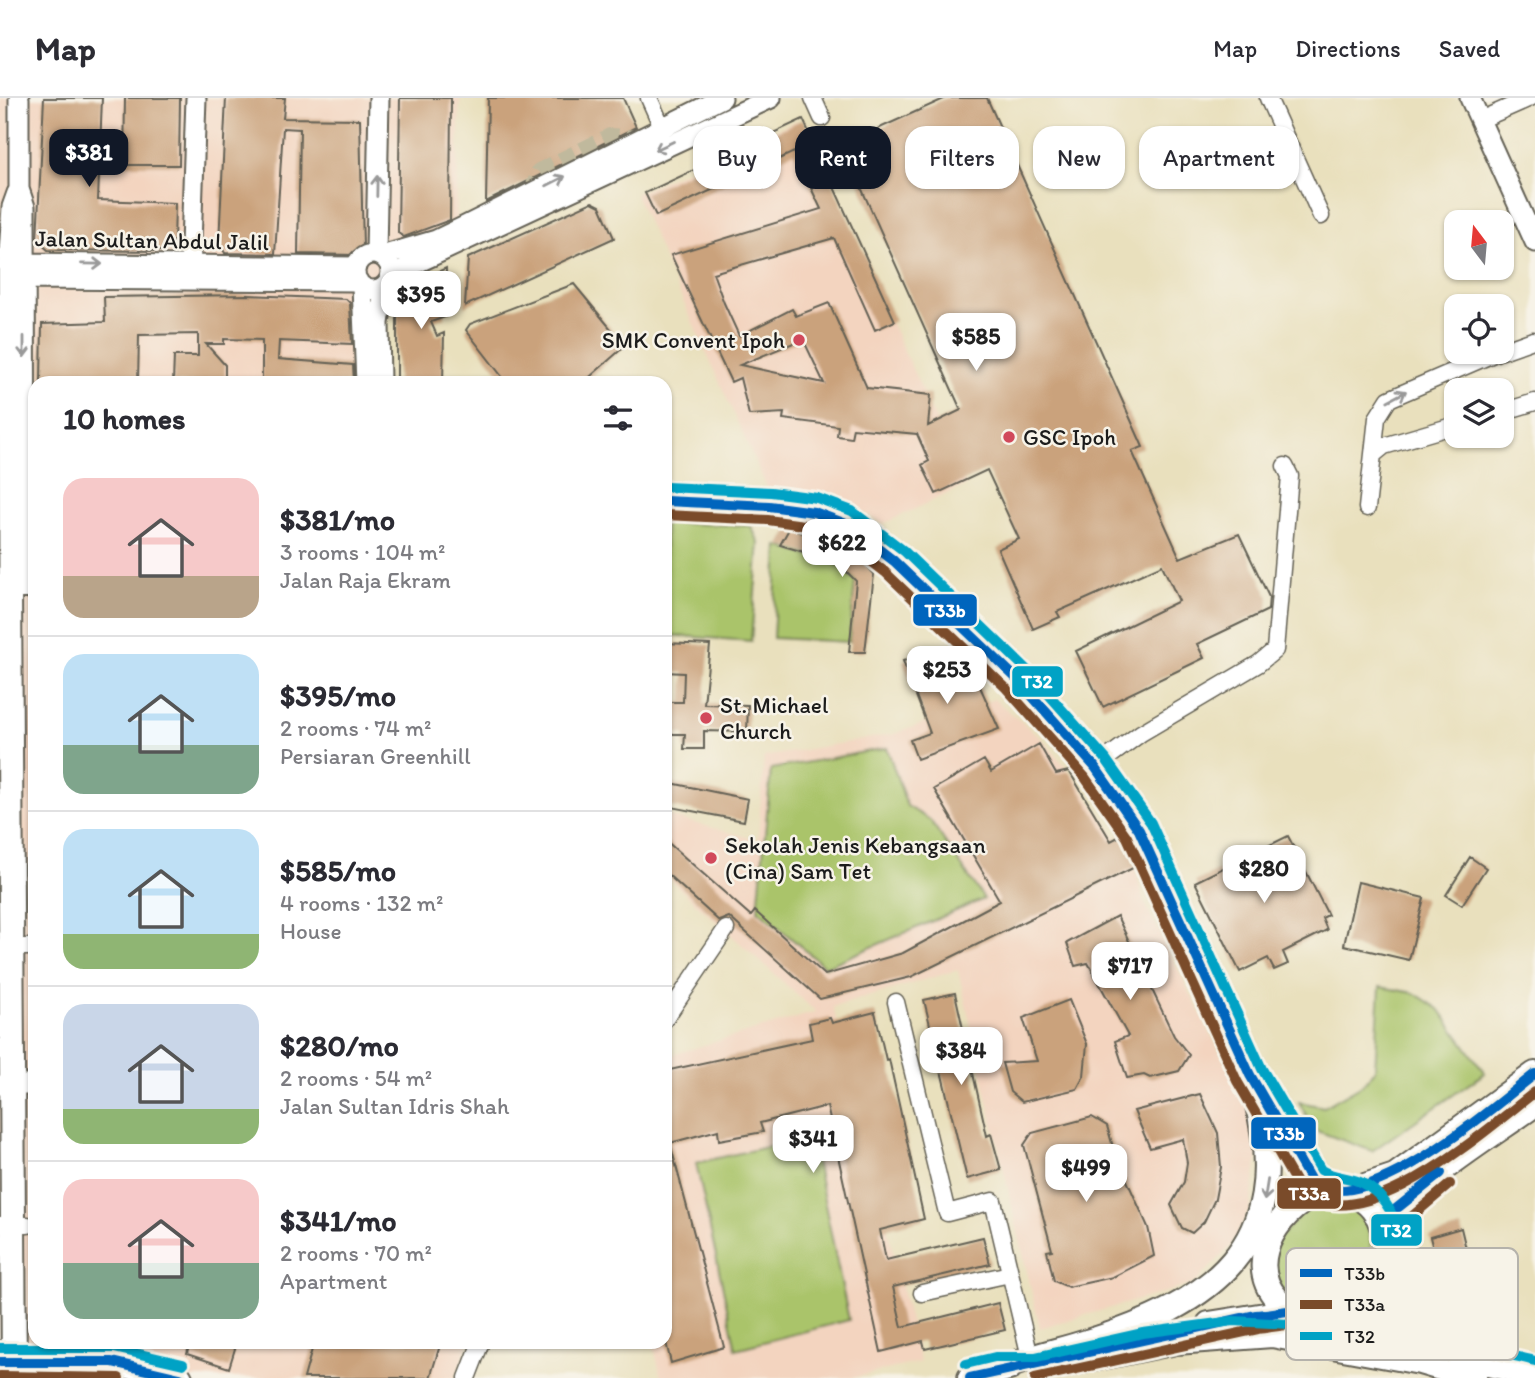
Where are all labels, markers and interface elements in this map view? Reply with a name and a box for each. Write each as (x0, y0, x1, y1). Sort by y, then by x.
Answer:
text: Map (35, 29, 96, 68)
text: Map (1213, 34, 1257, 63)
text: Directions (1295, 34, 1401, 63)
text: Saved (1439, 34, 1500, 63)
chip: Buy (693, 126, 781, 189)
chip: Rent (795, 126, 891, 189)
chip: Filters (905, 126, 1019, 189)
chip: New (1033, 126, 1125, 189)
chip: Apartment (1139, 126, 1299, 189)
pin: $381 (48, 130, 130, 189)
text: $381 (65, 138, 113, 166)
one-way arrow (654, 140, 675, 154)
one-way arrow (545, 174, 566, 187)
one-way arrow (370, 175, 384, 198)
north arrow (1444, 210, 1514, 280)
map controls (1444, 210, 1514, 448)
street label: Jalan Sultan Abdul Jalil (35, 224, 270, 256)
one-way arrow (80, 257, 103, 270)
pin: $395 (380, 272, 462, 331)
text: $395 (397, 280, 445, 308)
button: locate (1444, 294, 1514, 364)
pin: $585 (935, 314, 1017, 373)
text: $585 (952, 322, 1000, 350)
place label: SMK Convent Ipoh (602, 326, 785, 354)
marker: SMK Convent Ipoh (791, 332, 807, 348)
one-way arrow (17, 336, 31, 359)
button: layers (1444, 378, 1514, 448)
one-way arrow (1387, 389, 1407, 403)
icon: filters (599, 399, 637, 437)
text: 10 homes (63, 400, 186, 437)
place label: GSC Ipoh (1023, 423, 1116, 451)
marker: GSC Ipoh (1001, 429, 1017, 445)
text: $381/mo (280, 501, 395, 538)
icon: home (119, 506, 203, 590)
pin: $622 (801, 519, 883, 579)
text: $622 (818, 528, 866, 556)
text: 3 rooms · 104 m² (280, 538, 445, 566)
text: Jalan Raja Ekram (280, 566, 451, 594)
line badge: T33b (912, 593, 978, 627)
text: T33b (923, 599, 966, 622)
pin: $253 (906, 646, 988, 706)
text: $253 (923, 655, 971, 683)
line badge: T32 (1011, 665, 1064, 698)
text: T32 (1020, 670, 1053, 693)
text: $395/mo (280, 677, 396, 714)
icon: home (119, 682, 203, 766)
place label: St. Michael Church (720, 691, 829, 745)
marker: St. Michael Church (698, 710, 714, 726)
text: 2 rooms · 74 m² (280, 714, 432, 742)
text: Persiaran Greenhill (280, 742, 471, 770)
place label: Sekolah Jenis Kebangsaan (Cina) Sam Tet (725, 831, 986, 885)
pin: $280 (1223, 846, 1305, 905)
marker: Sekolah Jenis Kebangsaan (Cina) Sam Tet (703, 850, 719, 866)
text: $585/mo (280, 852, 396, 889)
text: $280 (1239, 854, 1289, 882)
icon: home (119, 857, 203, 941)
text: 4 rooms · 132 m² (280, 889, 443, 917)
text: House (280, 917, 342, 945)
pin: $717 (1089, 942, 1171, 1002)
text: $717 (1107, 951, 1153, 979)
text: $280/mo (280, 1027, 399, 1064)
pin: $384 (920, 1028, 1002, 1087)
icon: home (119, 1032, 203, 1116)
text: $384 (936, 1036, 986, 1064)
text: 2 rooms · 54 m² (280, 1064, 432, 1092)
text: Jalan Sultan Idris Shah (280, 1092, 509, 1120)
pin: $341 (772, 1116, 854, 1175)
line badge: T33b (1250, 1116, 1317, 1150)
text: T33b (1262, 1122, 1305, 1145)
text: $341 (789, 1124, 837, 1152)
pin: $499 (1045, 1144, 1127, 1204)
text: $499 (1061, 1153, 1111, 1181)
line badge: T33a (1276, 1177, 1342, 1210)
one-way arrow (1259, 1178, 1272, 1201)
text: T33a (1287, 1182, 1331, 1205)
text: $341/mo (280, 1202, 397, 1239)
icon: home (119, 1207, 203, 1291)
line badge: T32 (1370, 1213, 1423, 1247)
text: T32 (1379, 1219, 1412, 1242)
text: 2 rooms · 70 m² (280, 1239, 432, 1267)
legend (1286, 1248, 1518, 1360)
text: T33b (1344, 1262, 1385, 1285)
text: Apartment (280, 1267, 387, 1295)
text: T33a (1344, 1293, 1385, 1316)
text: T32 (1344, 1325, 1375, 1348)

